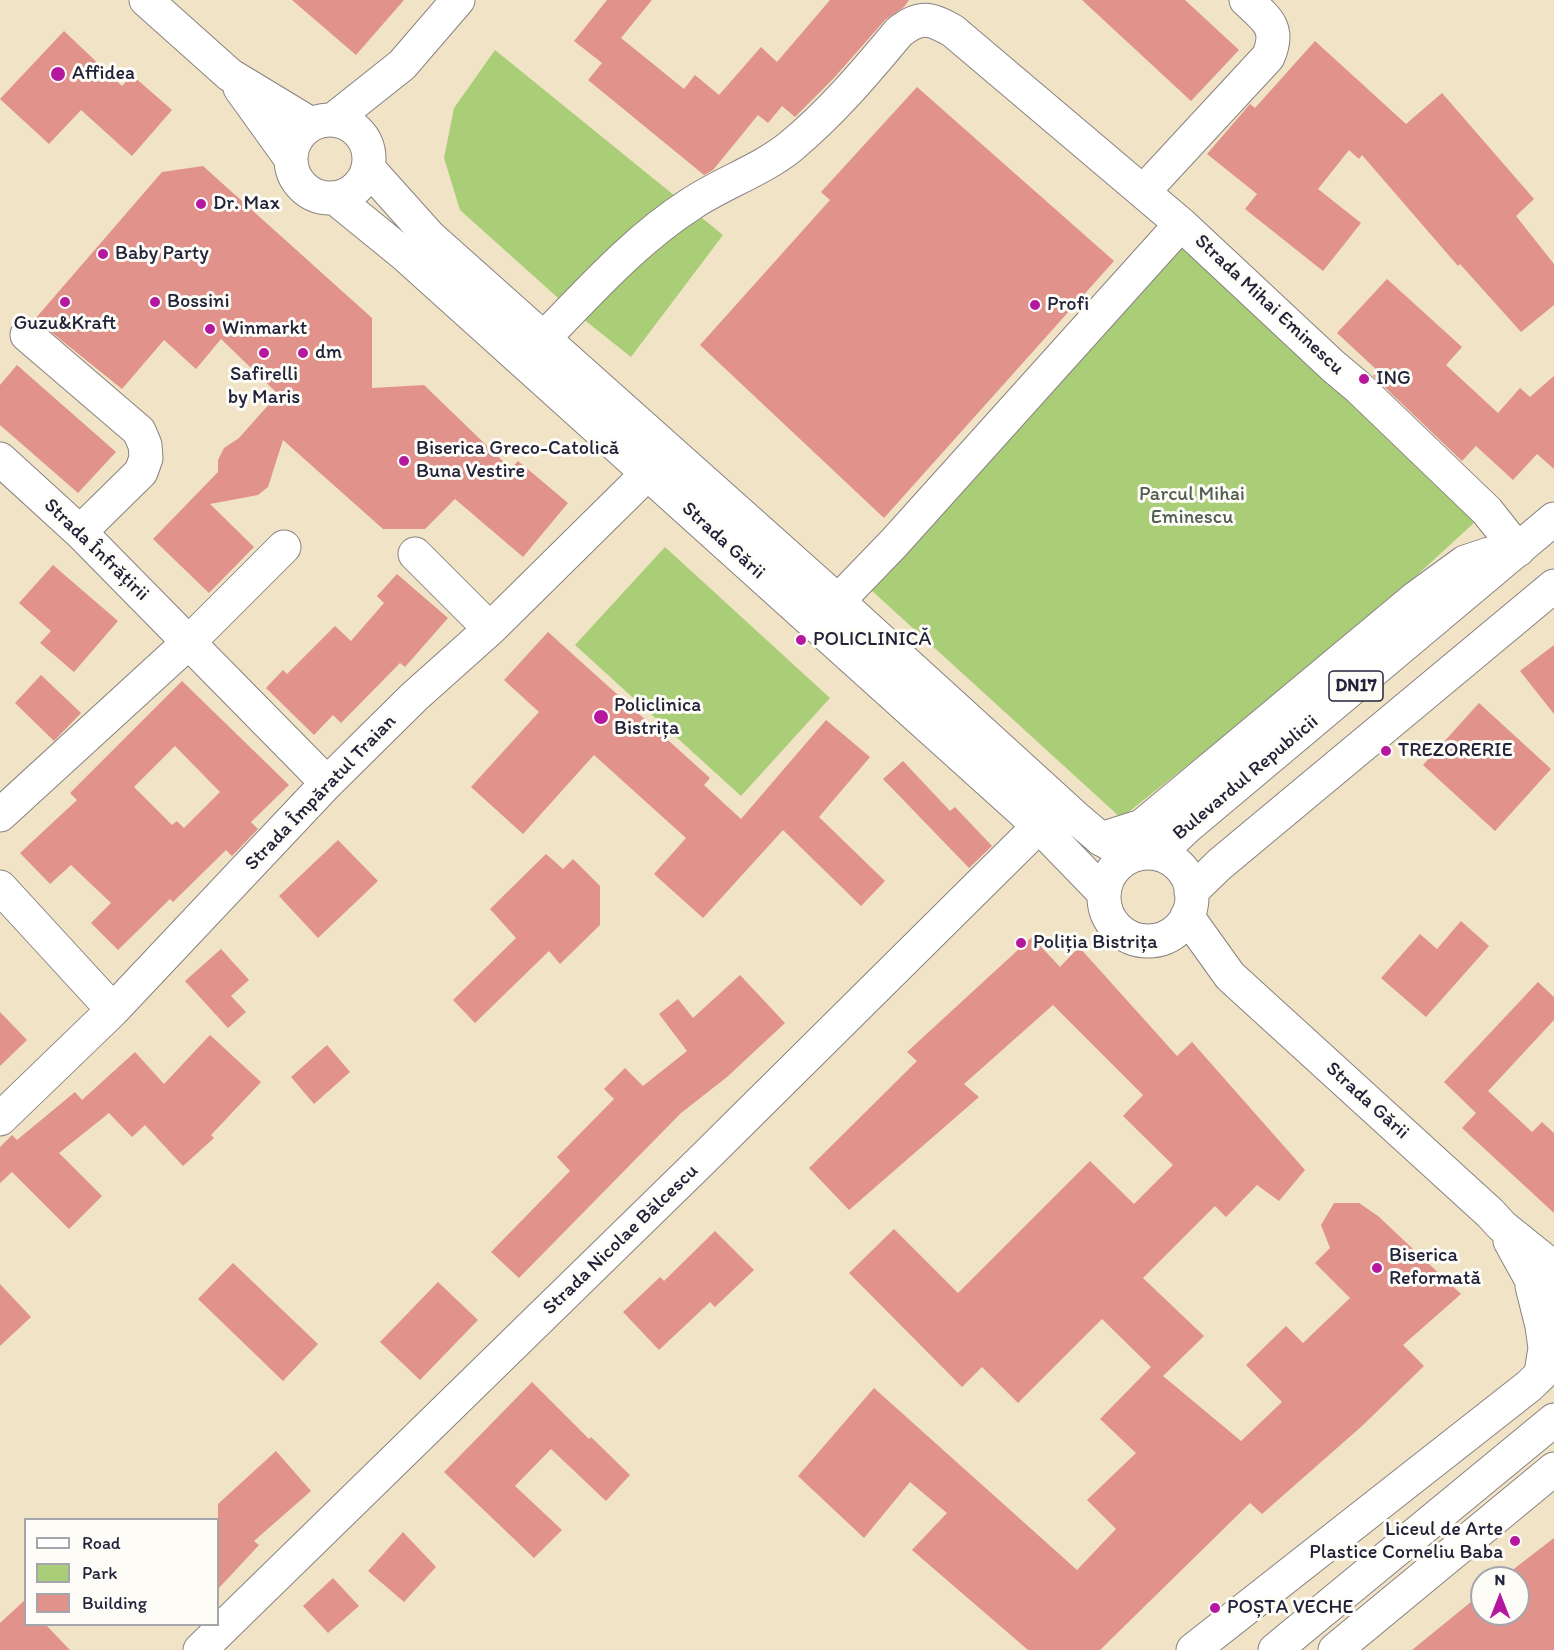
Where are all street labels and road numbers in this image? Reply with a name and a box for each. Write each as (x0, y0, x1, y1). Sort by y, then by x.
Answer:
street label: Strada Mihai Eminescu (1189, 230, 1349, 380)
street label: Strada Înfrățirii (38, 494, 154, 606)
street label: Strada Gării (676, 497, 770, 585)
road number: DN17 (1329, 671, 1383, 701)
street label: Strada Împăratul Traian (240, 710, 402, 876)
street label: Bulevardul Republicii (1168, 710, 1324, 846)
street label: Strada Gării (1320, 1057, 1414, 1145)
street label: Strada Nicolae Bălcescu (538, 1159, 704, 1321)

